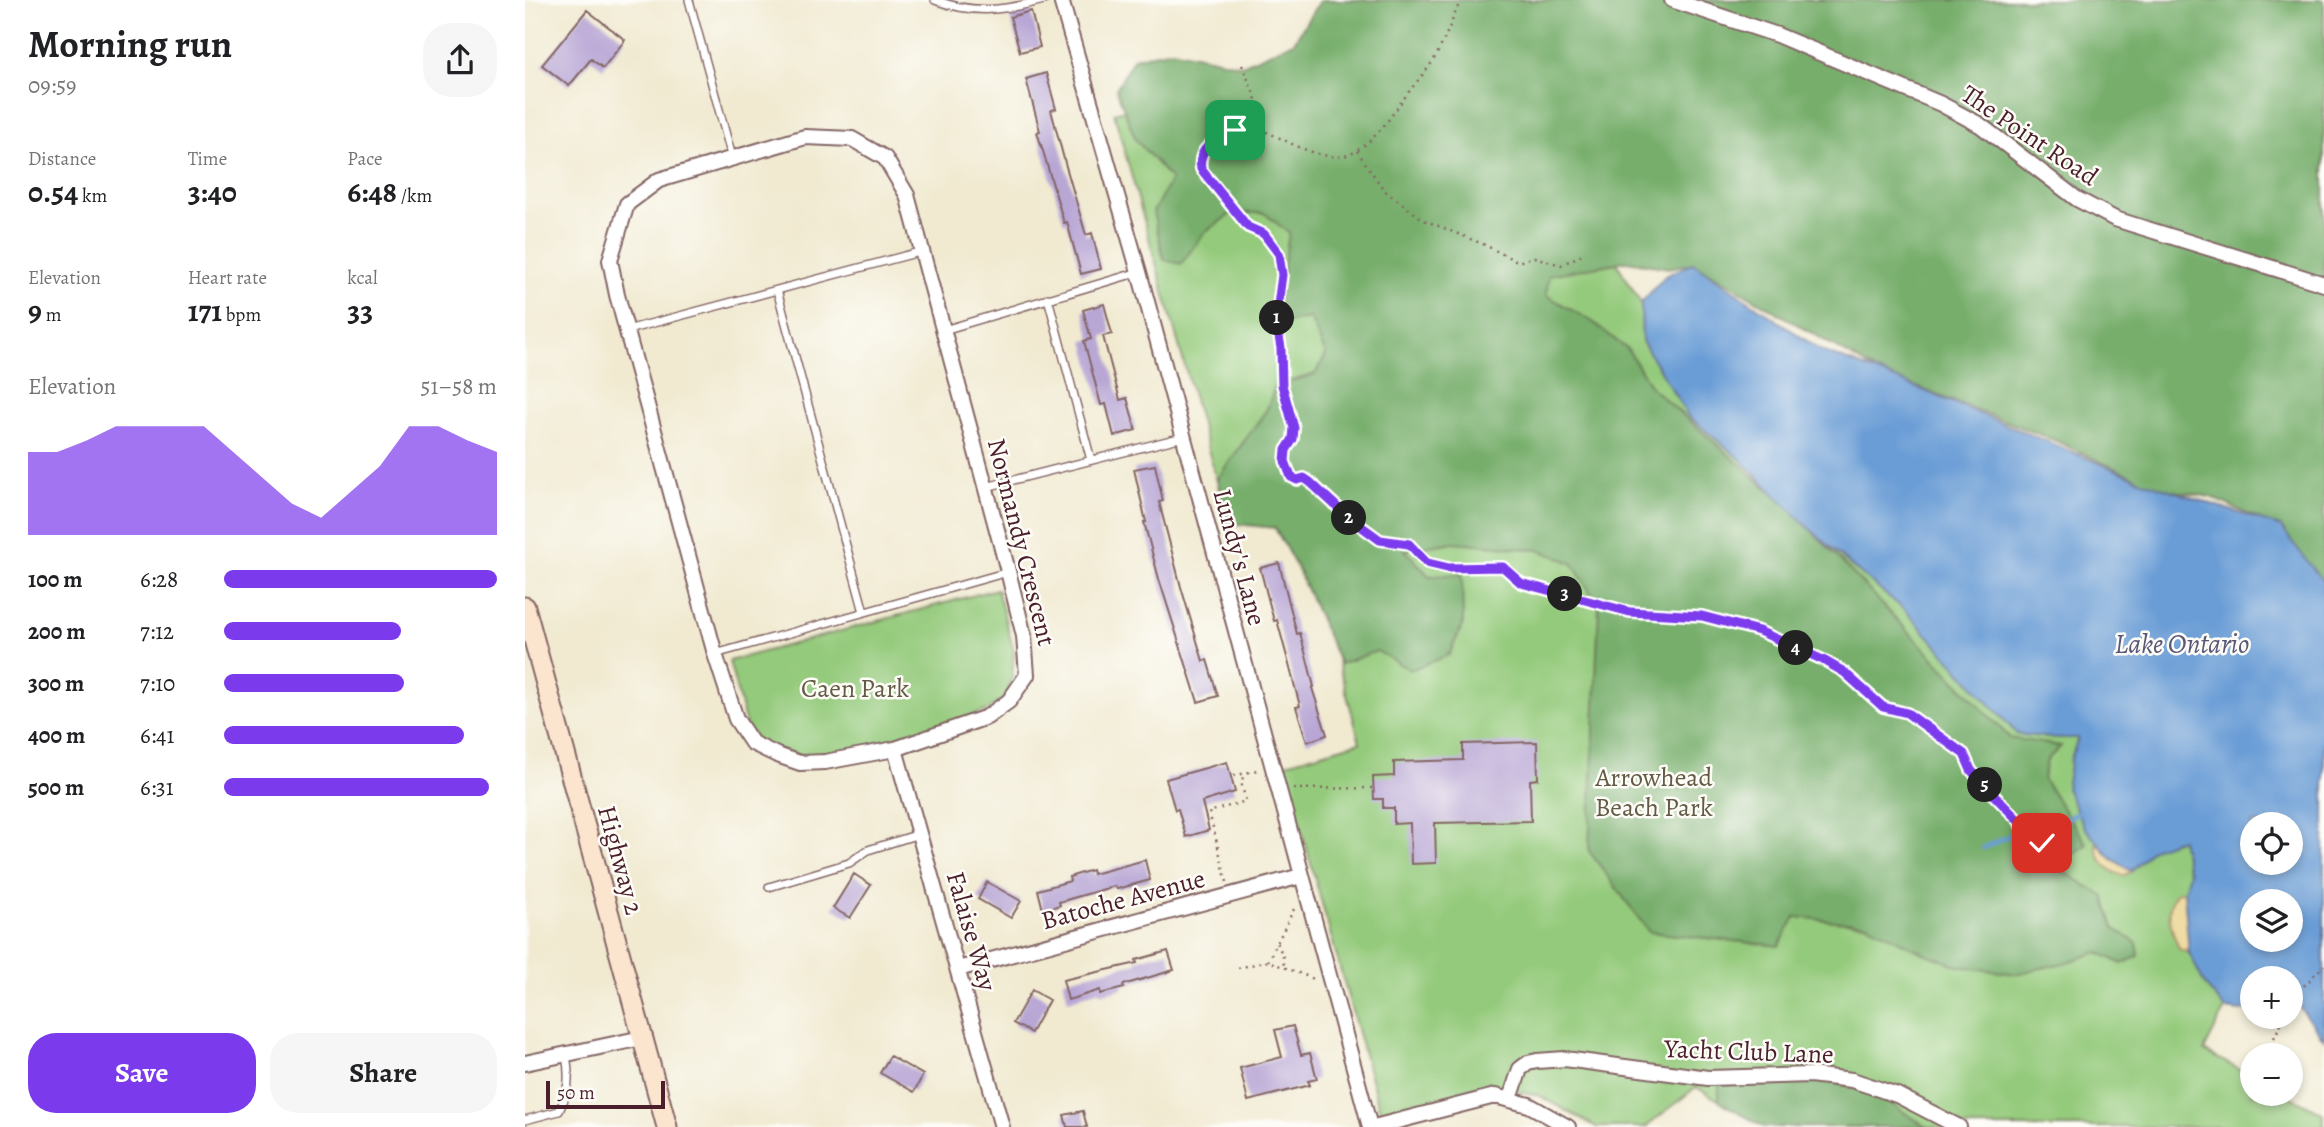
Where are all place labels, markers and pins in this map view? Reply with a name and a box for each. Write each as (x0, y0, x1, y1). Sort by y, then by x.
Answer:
pin (1205, 100, 1265, 160)
pin: 1 (1259, 300, 1295, 336)
pin: 2 (1331, 500, 1367, 536)
pin: 3 (1548, 576, 1583, 612)
pin: 4 (1779, 630, 1813, 666)
pin: 5 (1967, 768, 2003, 802)
pin (2012, 813, 2072, 873)

